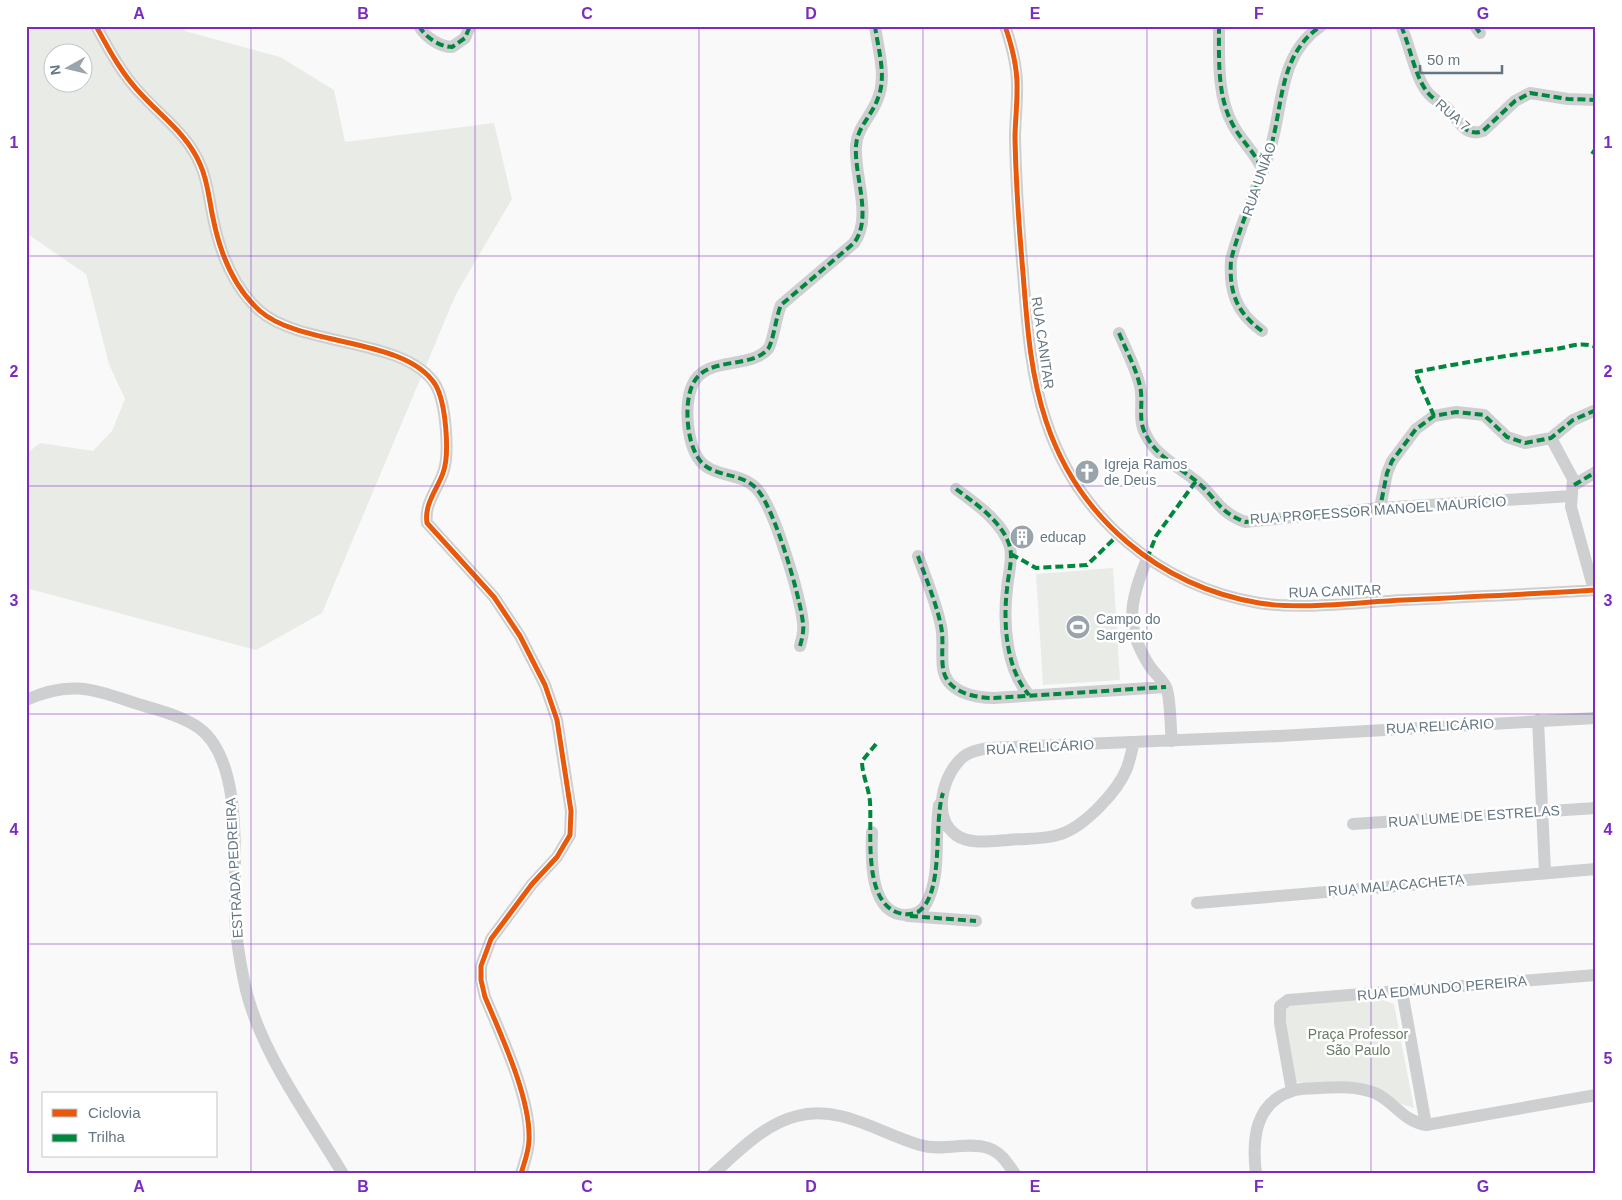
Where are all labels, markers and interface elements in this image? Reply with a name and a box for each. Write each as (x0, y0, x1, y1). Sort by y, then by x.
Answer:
text: A (133, 5, 145, 22)
text: B (357, 5, 369, 22)
text: C (581, 5, 593, 22)
text: D (805, 5, 817, 22)
text: E (1030, 5, 1041, 22)
text: F (1254, 5, 1264, 22)
text: G (1477, 5, 1489, 22)
north arrow (42, 42, 92, 92)
scale bar (1420, 42, 1502, 74)
text: 50 m (1427, 51, 1460, 68)
text: N (46, 64, 64, 76)
street label: RUA 7 (1432, 96, 1474, 134)
text: 1 (10, 134, 19, 151)
text: 1 (1604, 134, 1613, 151)
street label: RUA UNIÃO (1239, 140, 1279, 218)
street label: RUA CANITAR (1029, 296, 1057, 390)
text: 2 (10, 363, 19, 380)
text: 2 (1604, 363, 1613, 380)
place label: Igreja Ramos de Deus (1104, 456, 1187, 488)
church icon: Igreja Ramos de Deus (1074, 459, 1100, 485)
street label: RUA PROFESSOR MANOEL MAURÍCIO (1249, 493, 1507, 527)
building icon: educap (1009, 524, 1035, 550)
place label: educap (1040, 529, 1086, 545)
street label: RUA CANITAR (1288, 581, 1382, 601)
text: 3 (10, 592, 19, 609)
text: 3 (1604, 592, 1613, 609)
place label: Campo do Sargento (1096, 611, 1161, 643)
sports icon: Campo do Sargento (1065, 614, 1091, 640)
street label: RUA RELICÁRIO (1386, 715, 1495, 737)
street label: RUA RELICÁRIO (986, 736, 1095, 758)
street label: ESTRADA PEDREIRA (222, 797, 246, 939)
street label: RUA LUME DE ESTRELAS (1388, 802, 1560, 830)
text: 4 (10, 821, 19, 838)
text: 4 (1604, 821, 1613, 838)
street label: RUA MALACACHETA (1327, 871, 1465, 899)
street label: RUA EDMUNDO PEREIRA (1356, 973, 1528, 1003)
park label: Praça Professor São Paulo (1308, 1026, 1409, 1058)
text: 5 (10, 1050, 19, 1067)
text: 5 (1604, 1050, 1613, 1067)
legend (42, 1092, 218, 1158)
text: Ciclovia (88, 1104, 141, 1121)
text: Trilha (88, 1128, 126, 1145)
text: A (133, 1178, 145, 1195)
text: B (357, 1178, 369, 1195)
text: C (581, 1178, 593, 1195)
text: D (805, 1178, 817, 1195)
text: E (1030, 1178, 1041, 1195)
text: F (1254, 1178, 1264, 1195)
text: G (1477, 1178, 1489, 1195)

